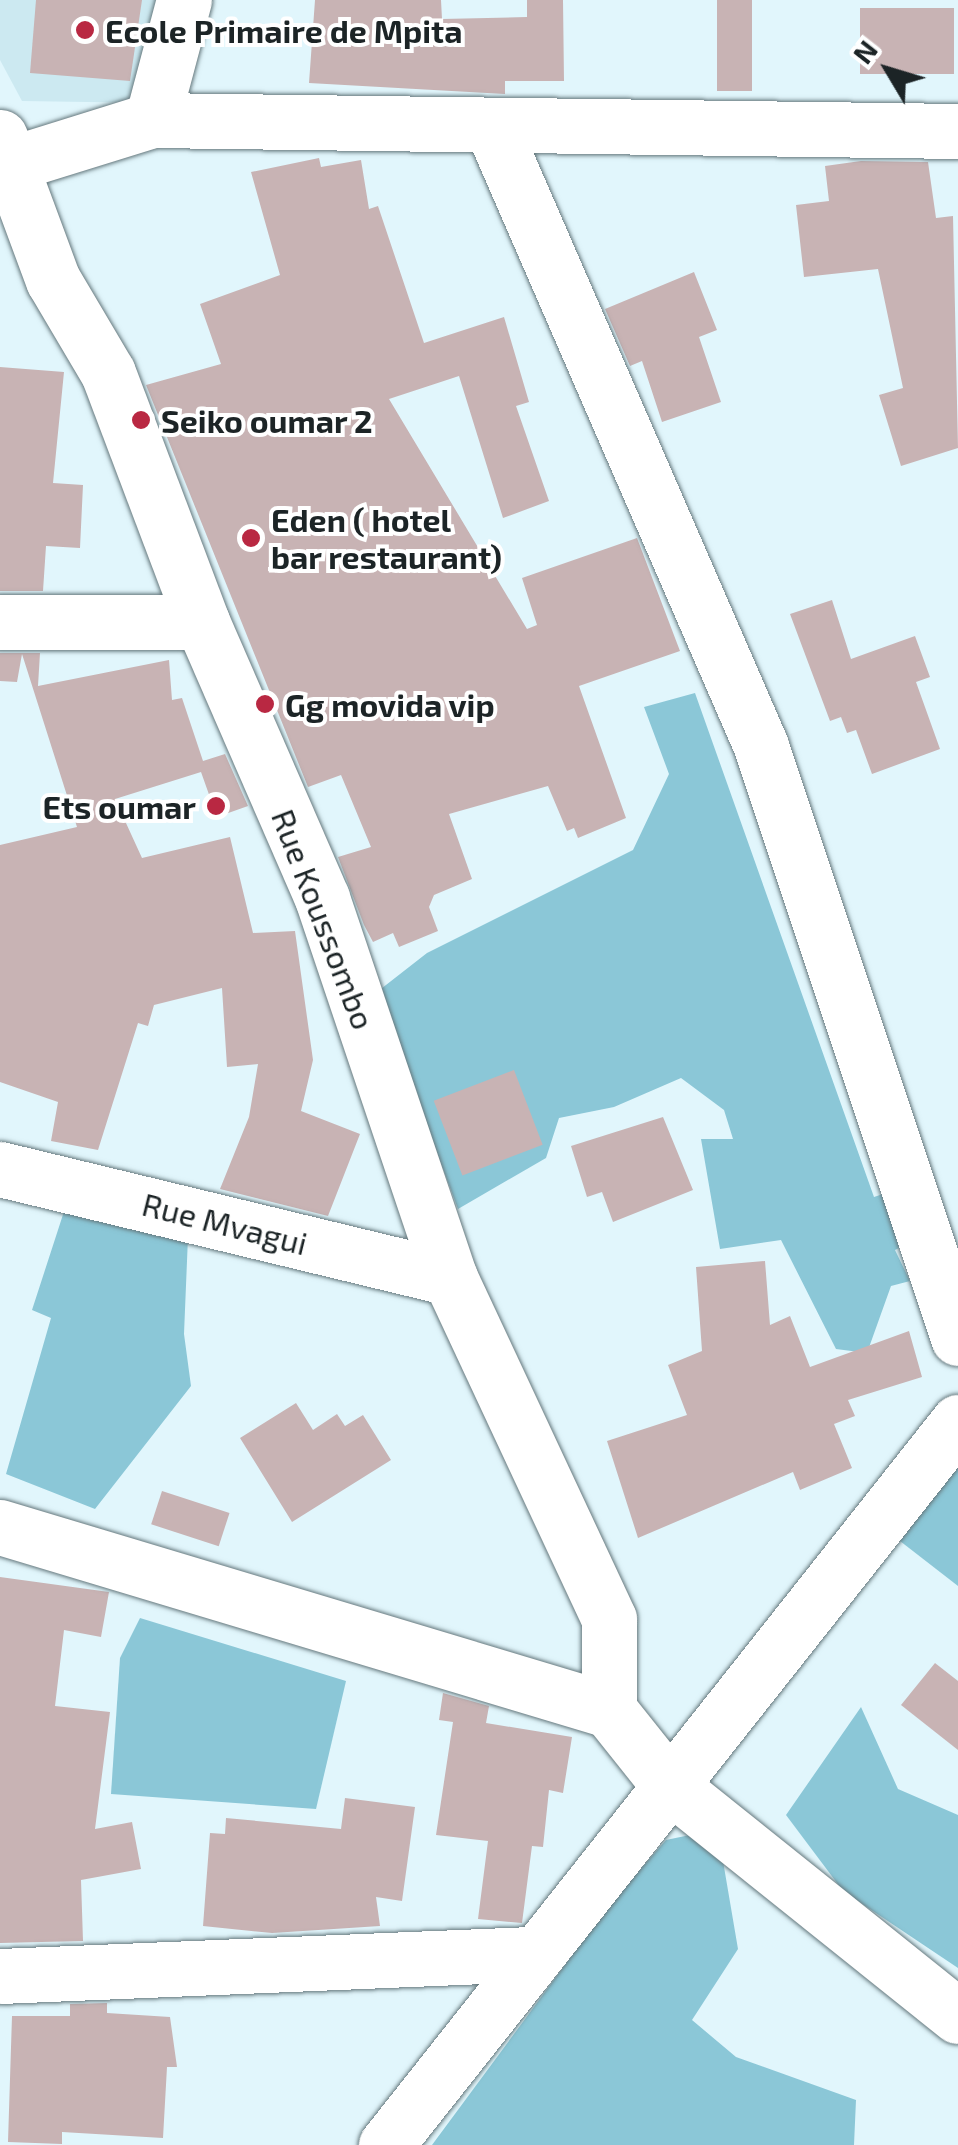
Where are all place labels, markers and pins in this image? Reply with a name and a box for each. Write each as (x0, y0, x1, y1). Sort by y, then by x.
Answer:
place label: Ecole Primaire de Mpita (105, 11, 462, 49)
marker: Ecole Primaire de Mpita (74, 19, 96, 41)
place label: Seiko oumar 2 (161, 401, 373, 439)
marker: Seiko oumar 2 (130, 409, 152, 431)
place label: Eden ( hotel bar restaurant) (271, 501, 503, 576)
marker: Eden ( hotel bar restaurant) (240, 527, 262, 549)
place label: Gg movida vip (285, 685, 495, 723)
marker: Gg movida vip (254, 693, 276, 715)
place label: Ets oumar (43, 787, 196, 825)
marker: Ets oumar (205, 795, 227, 817)

